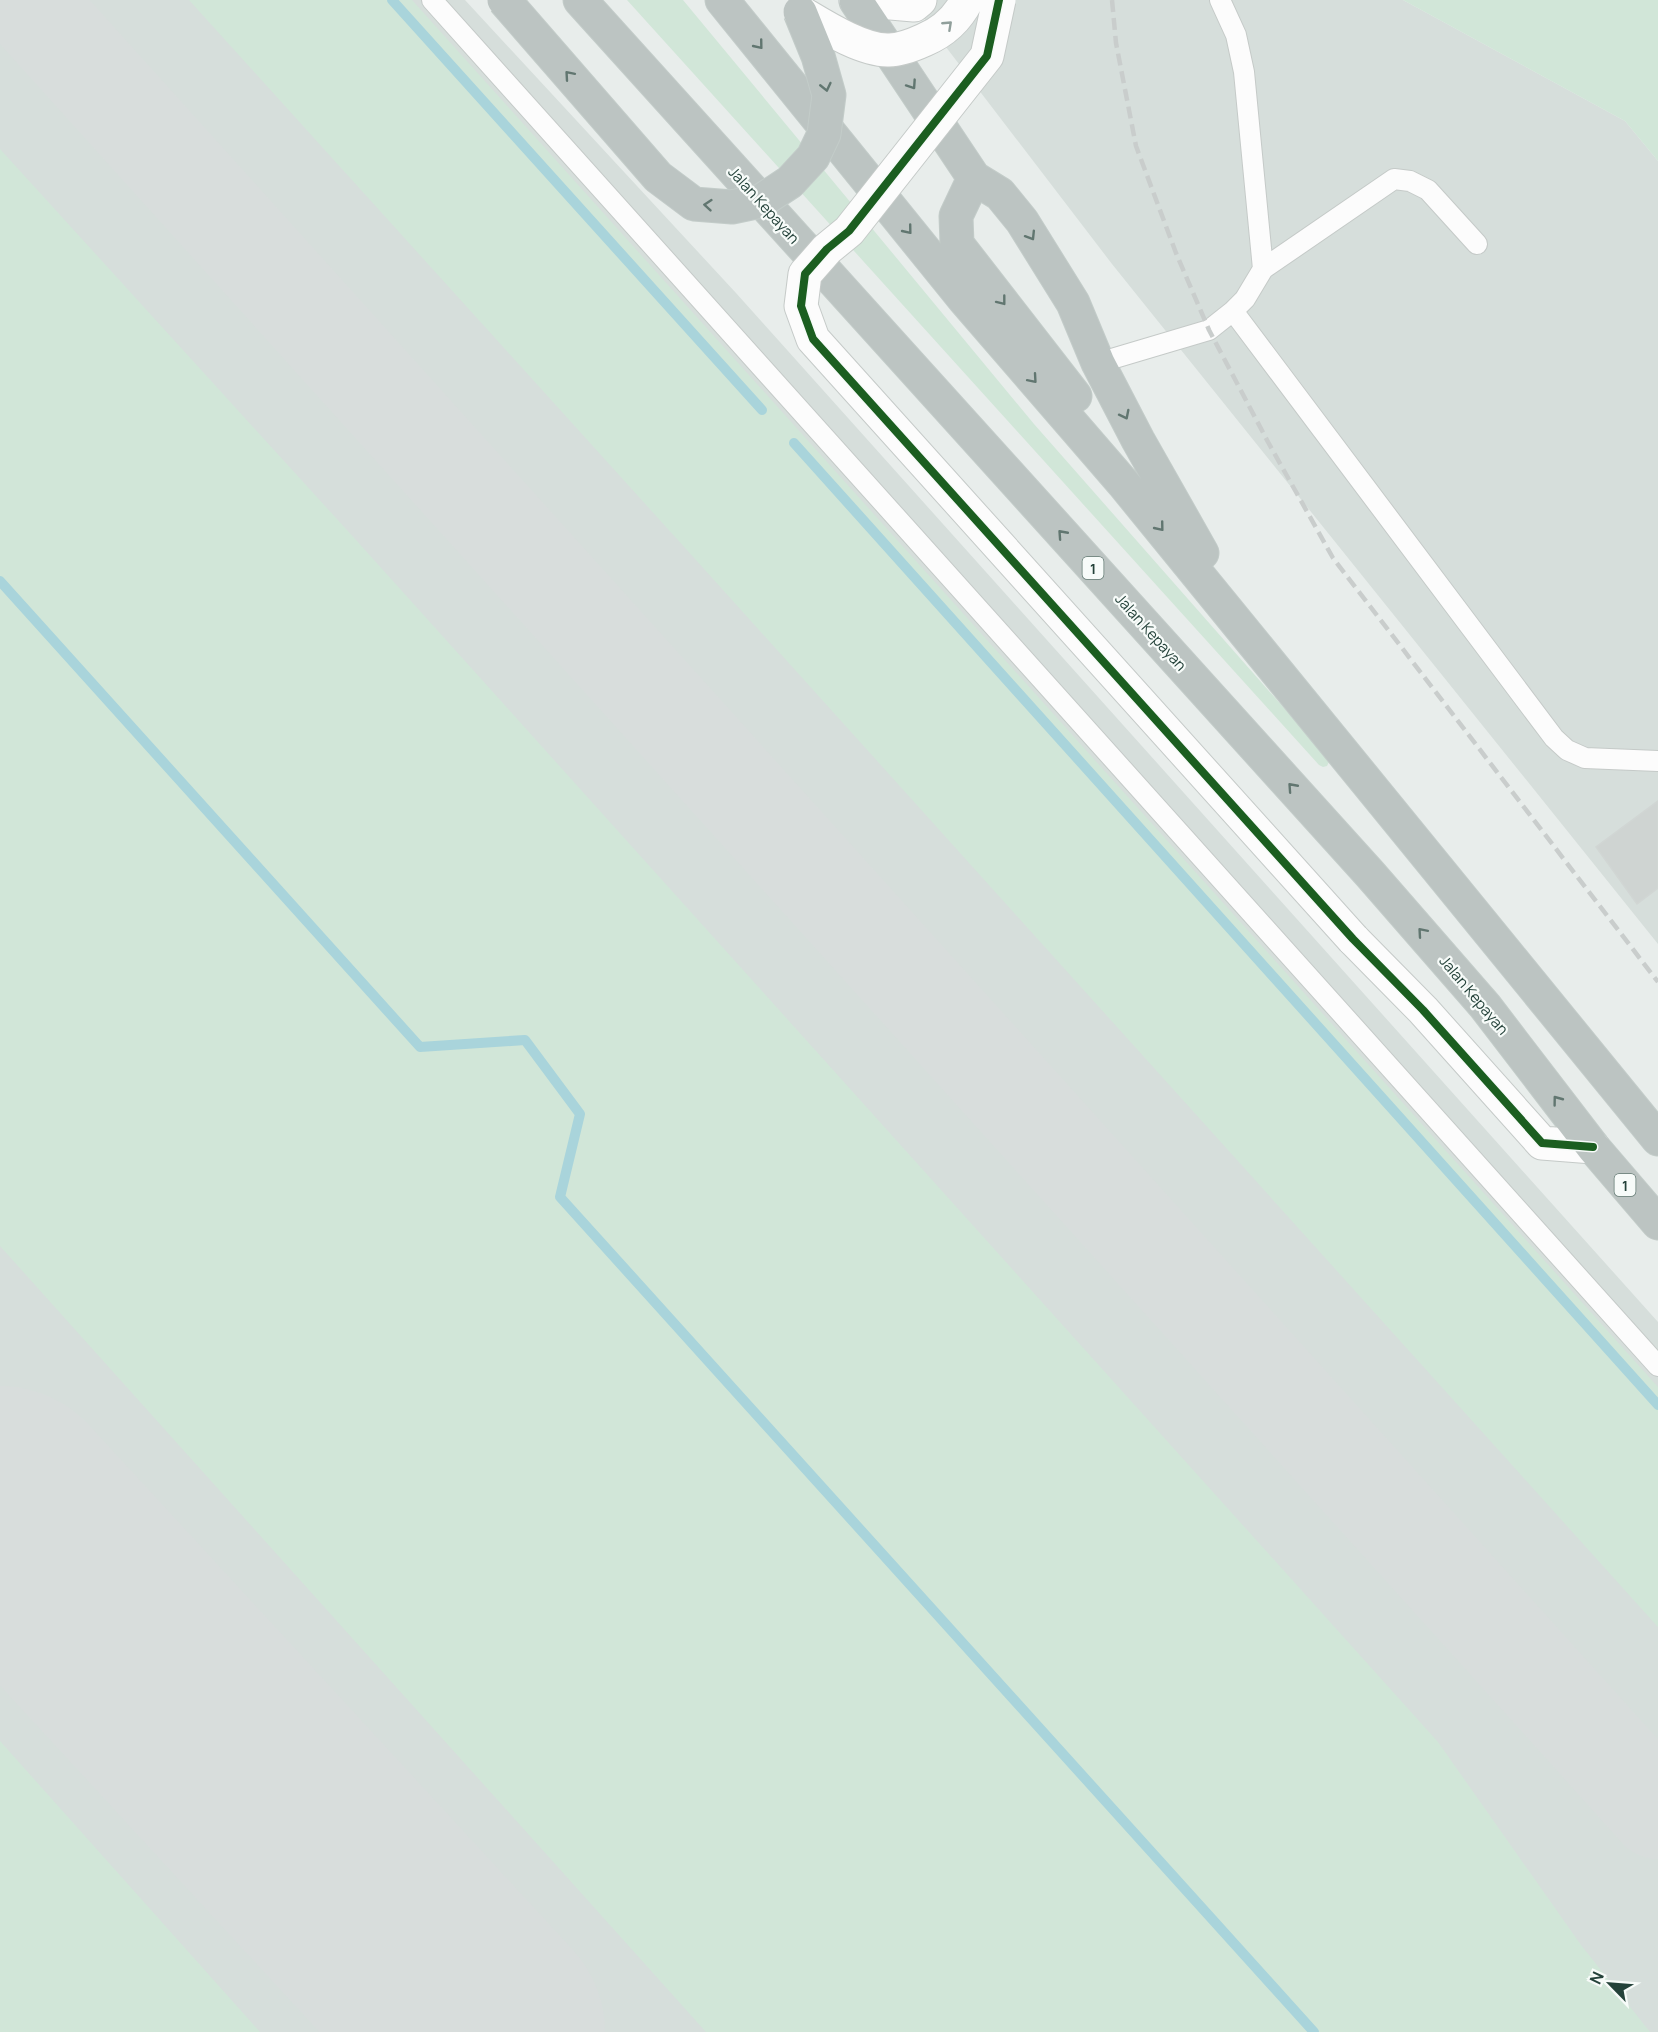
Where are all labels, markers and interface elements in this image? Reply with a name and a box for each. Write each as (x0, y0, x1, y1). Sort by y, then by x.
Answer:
one-way arrow (941, 21, 951, 32)
one-way arrow (752, 39, 763, 50)
one-way arrow (565, 71, 576, 81)
one-way arrow (905, 78, 916, 89)
one-way arrow (819, 82, 832, 92)
street label: Jalan Kepayan (724, 162, 804, 248)
one-way arrow (704, 199, 713, 212)
one-way arrow (901, 223, 912, 234)
one-way arrow (1024, 229, 1035, 240)
one-way arrow (994, 294, 1005, 305)
one-way arrow (1026, 372, 1037, 383)
one-way arrow (1118, 409, 1129, 420)
one-way arrow (1152, 521, 1163, 532)
one-way arrow (1058, 530, 1069, 541)
road number: 1 (1082, 557, 1104, 579)
street label: Jalan Kepayan (1111, 589, 1191, 675)
one-way arrow (1288, 783, 1299, 794)
one-way arrow (1418, 928, 1429, 939)
street label: Jalan Kepayan (1435, 951, 1513, 1039)
one-way arrow (1554, 1096, 1565, 1107)
road number: 1 (1614, 1174, 1636, 1196)
north arrow (1580, 1954, 1640, 2014)
text: N (1584, 1968, 1609, 1988)

